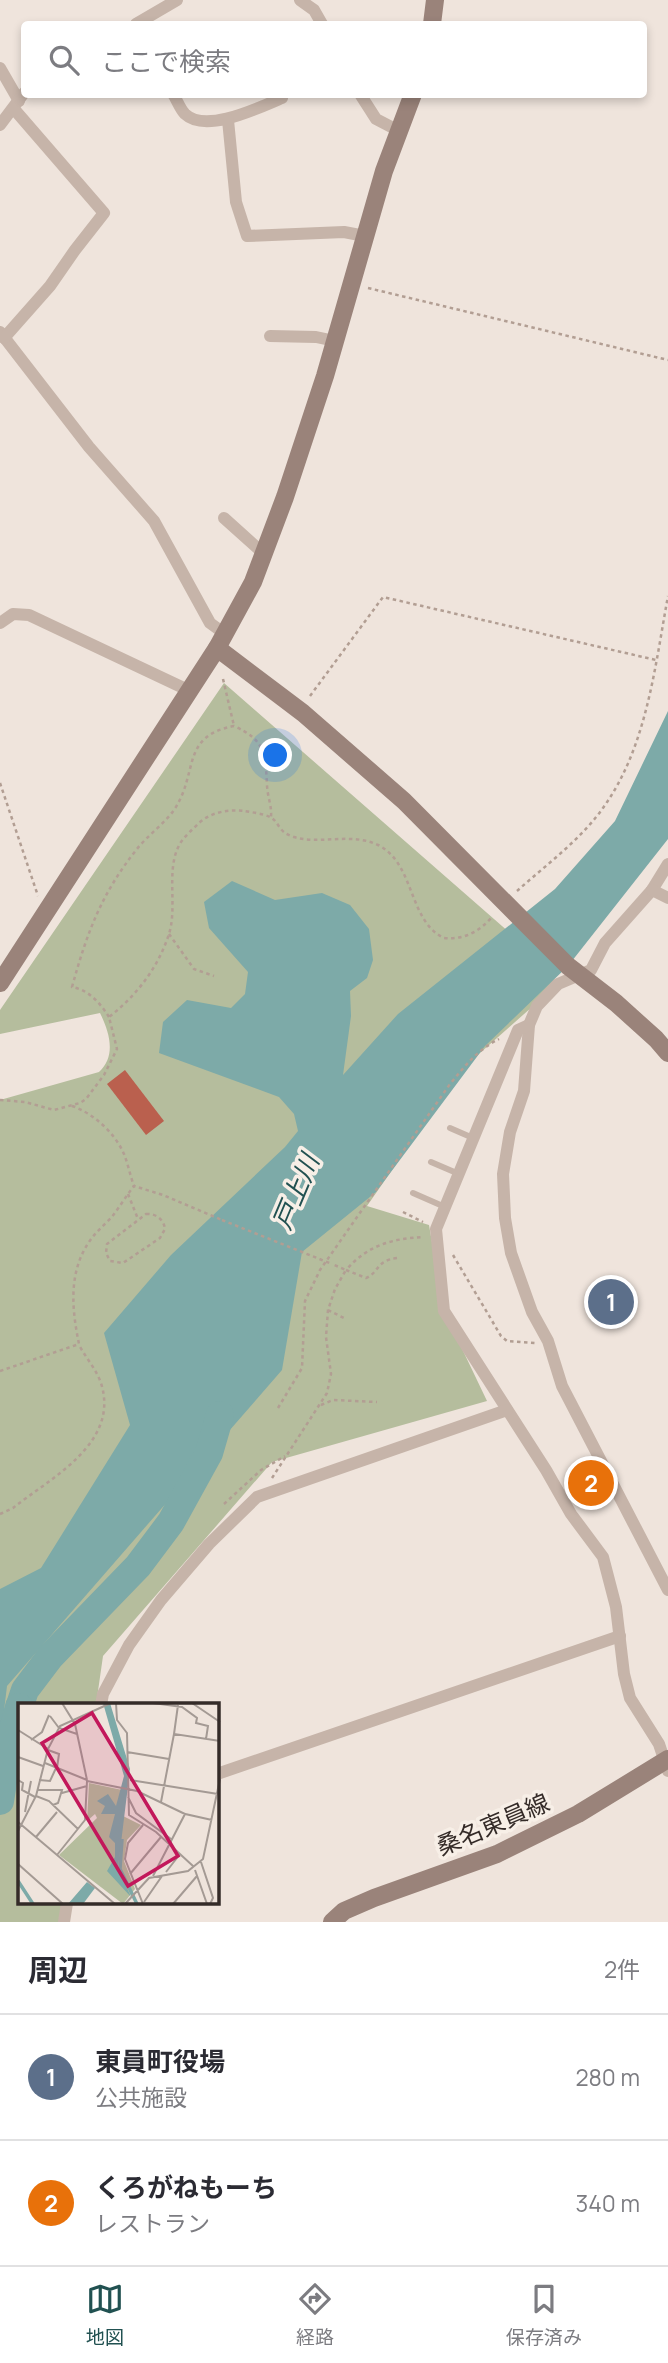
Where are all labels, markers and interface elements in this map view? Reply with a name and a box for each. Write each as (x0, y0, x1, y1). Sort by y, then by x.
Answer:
search box (21, 21, 647, 98)
icon: search (45, 41, 83, 79)
text: ここで検索 (101, 43, 231, 79)
your location (258, 738, 292, 772)
water label: 戸上川 (263, 1146, 328, 1235)
pin: 1 (588, 1276, 634, 1328)
pin: 2 (568, 1457, 614, 1509)
inset map (18, 1703, 219, 1904)
street label: 桑名東員線 (431, 1785, 554, 1862)
text: 周辺 (28, 1949, 88, 1990)
text: 2件 (604, 1953, 640, 1985)
text: 東員町役場 (95, 2043, 225, 2079)
text: 1 (46, 2061, 56, 2093)
text: 280 m (575, 2061, 640, 2093)
text: 公共施設 (95, 2081, 187, 2113)
text: くろがねもーち (95, 2169, 277, 2205)
text: 2 (44, 2187, 58, 2219)
text: 340 m (576, 2187, 640, 2219)
text: レストラン (95, 2207, 210, 2239)
tab: 地図 (86, 2280, 124, 2350)
tab: 経路 (296, 2280, 334, 2350)
tab: 保存済み (506, 2280, 582, 2350)

